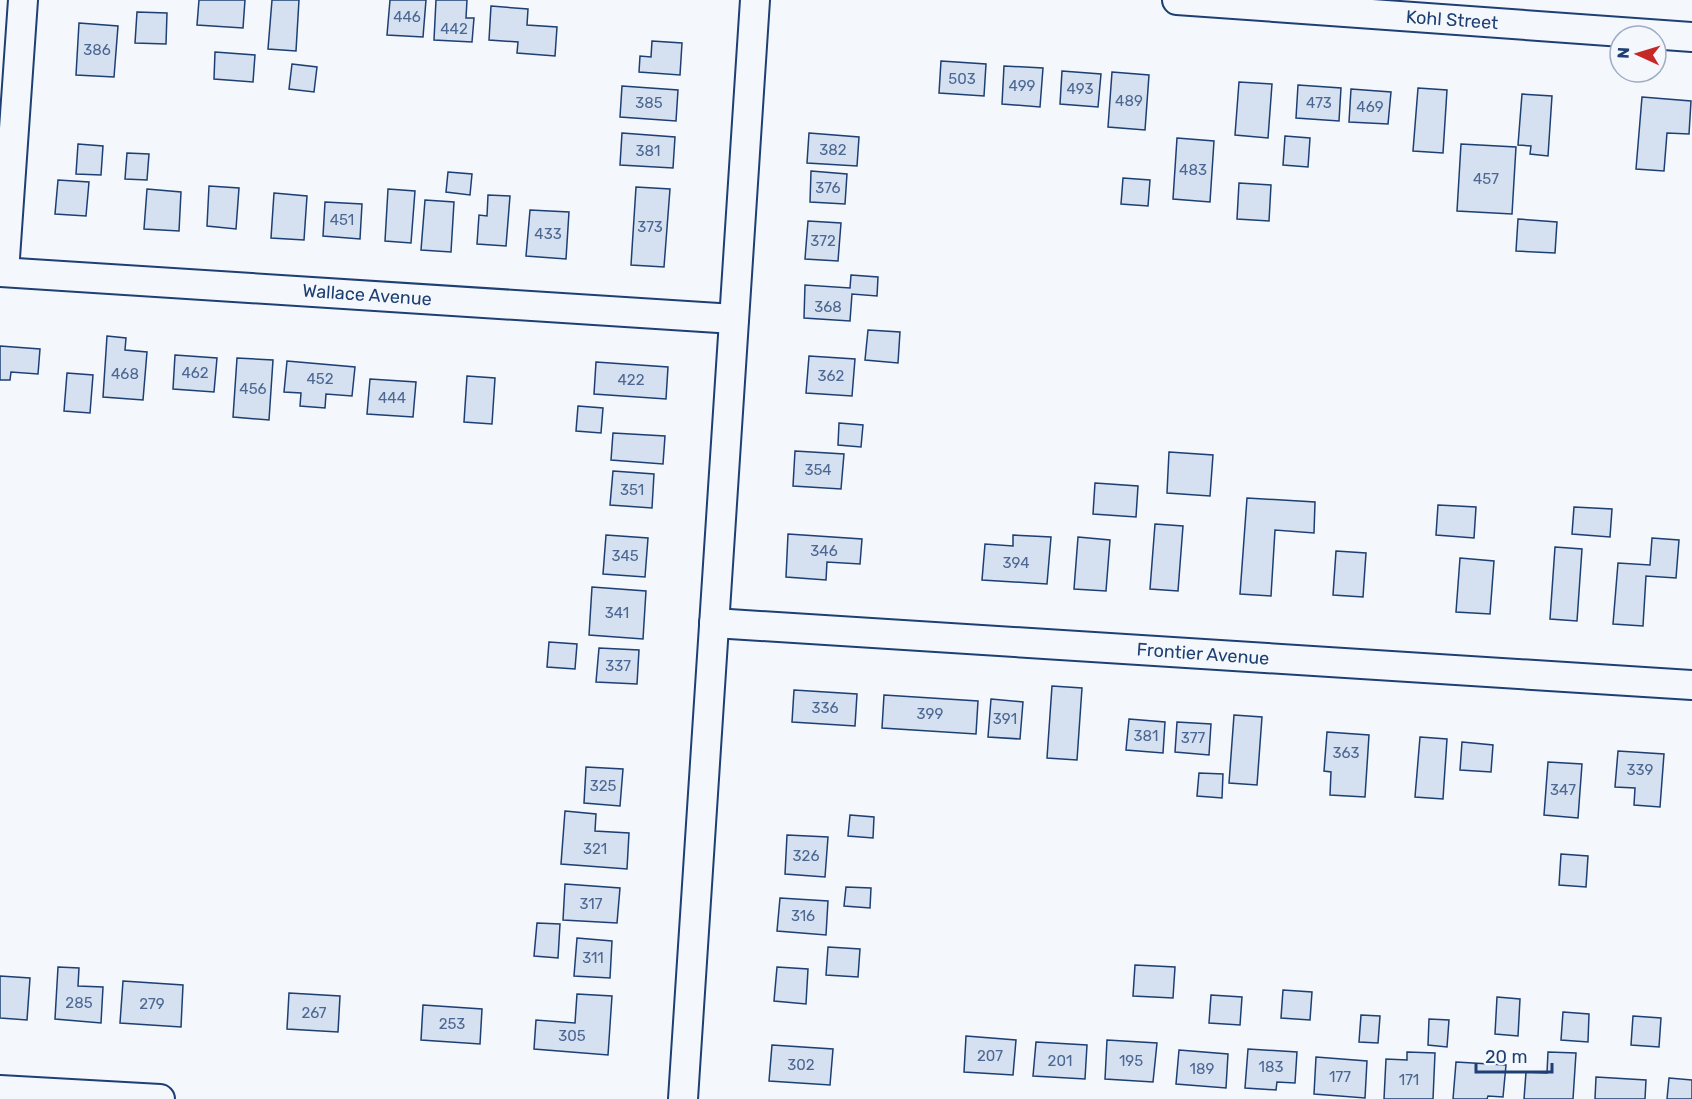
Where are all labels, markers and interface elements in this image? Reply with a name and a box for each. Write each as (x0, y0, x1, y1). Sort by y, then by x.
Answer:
street label: Kohl Street (1405, 6, 1499, 34)
house number: 446 (393, 8, 421, 26)
house number: 442 (440, 20, 468, 38)
north arrow (1608, 24, 1668, 84)
house number: 386 (83, 41, 111, 59)
text: N (1614, 47, 1633, 59)
house number: 503 (948, 70, 976, 88)
house number: 499 (1009, 77, 1036, 95)
house number: 493 (1067, 80, 1093, 98)
house number: 489 (1115, 92, 1143, 110)
house number: 385 (635, 94, 663, 112)
house number: 473 (1306, 94, 1332, 112)
house number: 469 (1356, 98, 1384, 116)
house number: 382 (819, 141, 847, 159)
house number: 381 (636, 142, 660, 160)
house number: 483 (1179, 161, 1207, 179)
house number: 457 (1473, 170, 1499, 188)
house number: 376 (815, 179, 841, 197)
house number: 451 (330, 211, 354, 229)
house number: 373 (637, 218, 663, 236)
house number: 433 (534, 225, 562, 243)
house number: 372 (810, 232, 836, 250)
street label: Wallace Avenue (302, 280, 432, 310)
house number: 368 (814, 298, 842, 316)
house number: 462 (181, 364, 209, 382)
house number: 468 (111, 365, 139, 383)
house number: 362 (818, 367, 845, 385)
house number: 452 (306, 370, 334, 388)
house number: 422 (618, 371, 645, 389)
house number: 456 (239, 380, 267, 398)
house number: 444 (378, 389, 406, 407)
house number: 354 (804, 461, 832, 479)
house number: 351 (620, 481, 644, 499)
house number: 346 (810, 542, 838, 560)
house number: 345 (611, 547, 639, 565)
house number: 394 (1002, 554, 1030, 572)
house number: 341 (605, 604, 629, 622)
street label: Frontier Avenue (1136, 638, 1270, 670)
house number: 337 (605, 657, 631, 675)
house number: 336 (811, 699, 839, 717)
house number: 399 (917, 705, 944, 723)
house number: 391 (993, 710, 1017, 728)
house number: 381 (1134, 727, 1158, 745)
house number: 377 (1181, 729, 1206, 747)
house number: 363 (1332, 744, 1360, 762)
house number: 339 (1627, 761, 1654, 779)
house number: 325 (590, 777, 616, 795)
house number: 347 (1550, 781, 1576, 799)
house number: 321 (583, 840, 607, 858)
house number: 326 (793, 847, 819, 865)
house number: 317 (580, 895, 603, 913)
house number: 316 (791, 907, 815, 925)
house number: 311 (582, 949, 604, 967)
house number: 285 (65, 994, 93, 1012)
house number: 279 (139, 995, 165, 1013)
house number: 267 (301, 1004, 327, 1022)
house number: 253 (439, 1015, 465, 1033)
house number: 305 (558, 1027, 586, 1045)
scale bar (1476, 1036, 1552, 1074)
text: 20 m (1485, 1046, 1527, 1068)
house number: 207 (977, 1047, 1003, 1065)
house number: 201 (1048, 1052, 1072, 1070)
house number: 195 (1119, 1052, 1143, 1070)
house number: 302 (787, 1056, 815, 1074)
house number: 183 (1259, 1058, 1283, 1076)
house number: 189 (1190, 1060, 1215, 1078)
house number: 177 (1329, 1068, 1351, 1086)
house number: 171 (1399, 1071, 1419, 1089)

